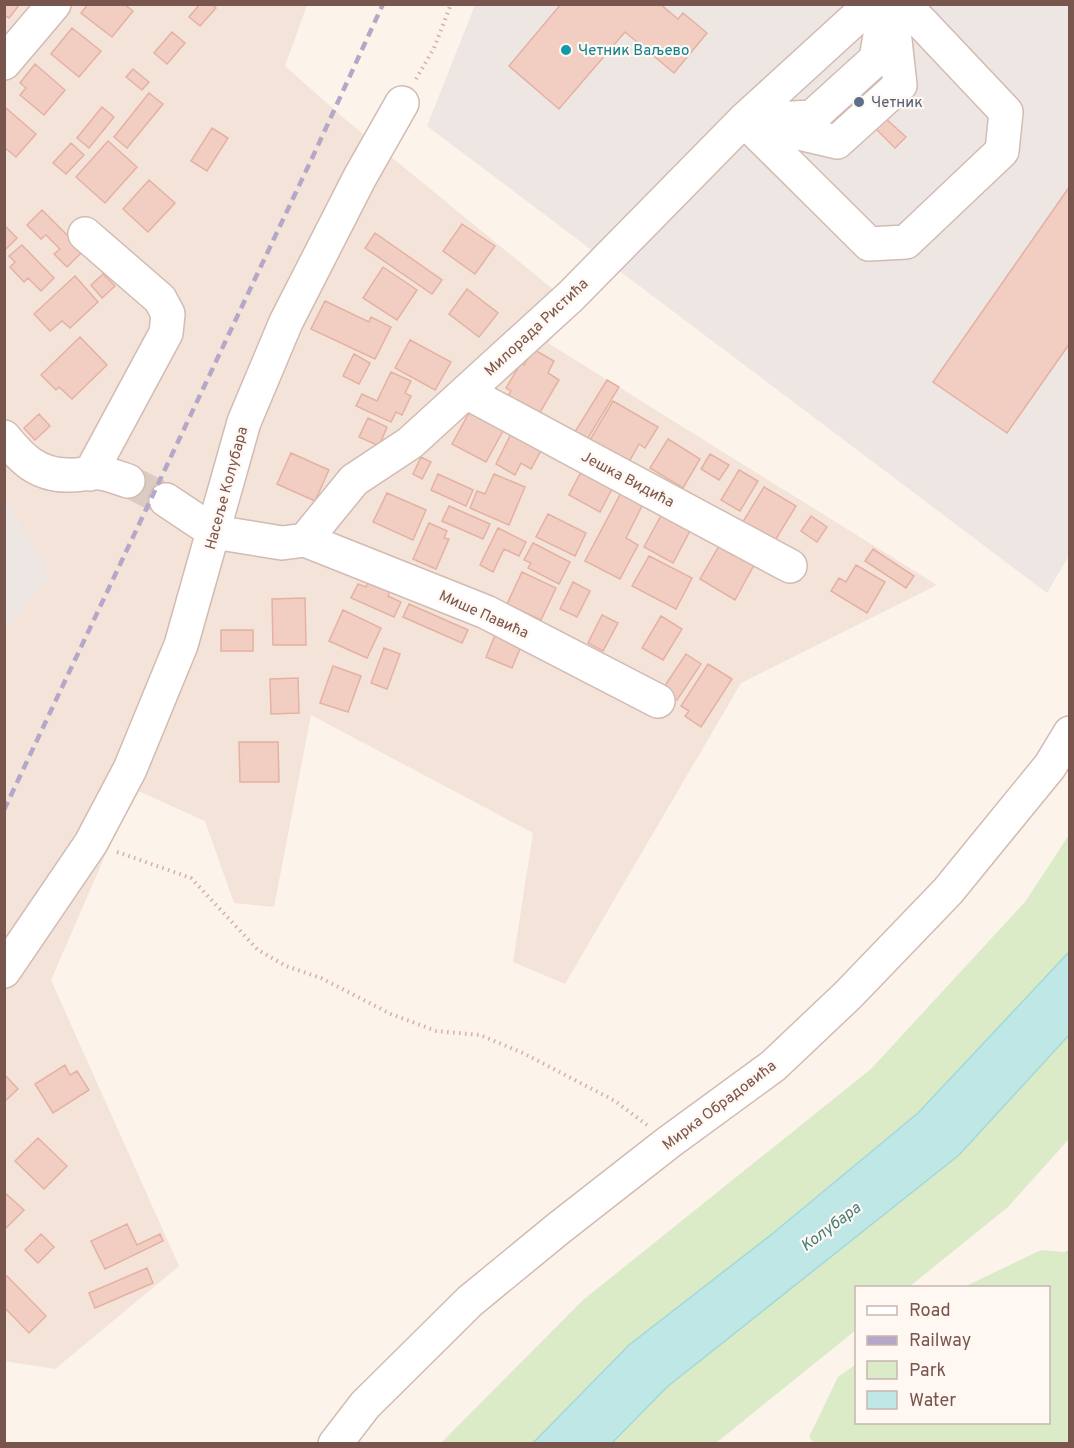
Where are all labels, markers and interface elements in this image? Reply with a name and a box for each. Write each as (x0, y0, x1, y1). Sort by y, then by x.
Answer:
place label: Четник Ваљево (578, 42, 689, 61)
marker: Четник Ваљево (559, 43, 573, 57)
place label: Четник (871, 94, 923, 113)
marker: Четник (852, 95, 866, 109)
street label: Милорада Ристића (481, 275, 593, 381)
street label: Насеље Колубара (202, 425, 253, 552)
street label: Јешка Видића (577, 448, 677, 513)
street label: Мише Павића (435, 587, 531, 644)
street label: Мирка Обрадовића (659, 1057, 781, 1155)
water label: Колубара (797, 1198, 866, 1257)
legend (855, 1286, 1050, 1424)
text: Road (909, 1300, 951, 1323)
text: Railway (909, 1330, 971, 1353)
text: Park (909, 1360, 946, 1383)
text: Water (909, 1390, 956, 1413)

